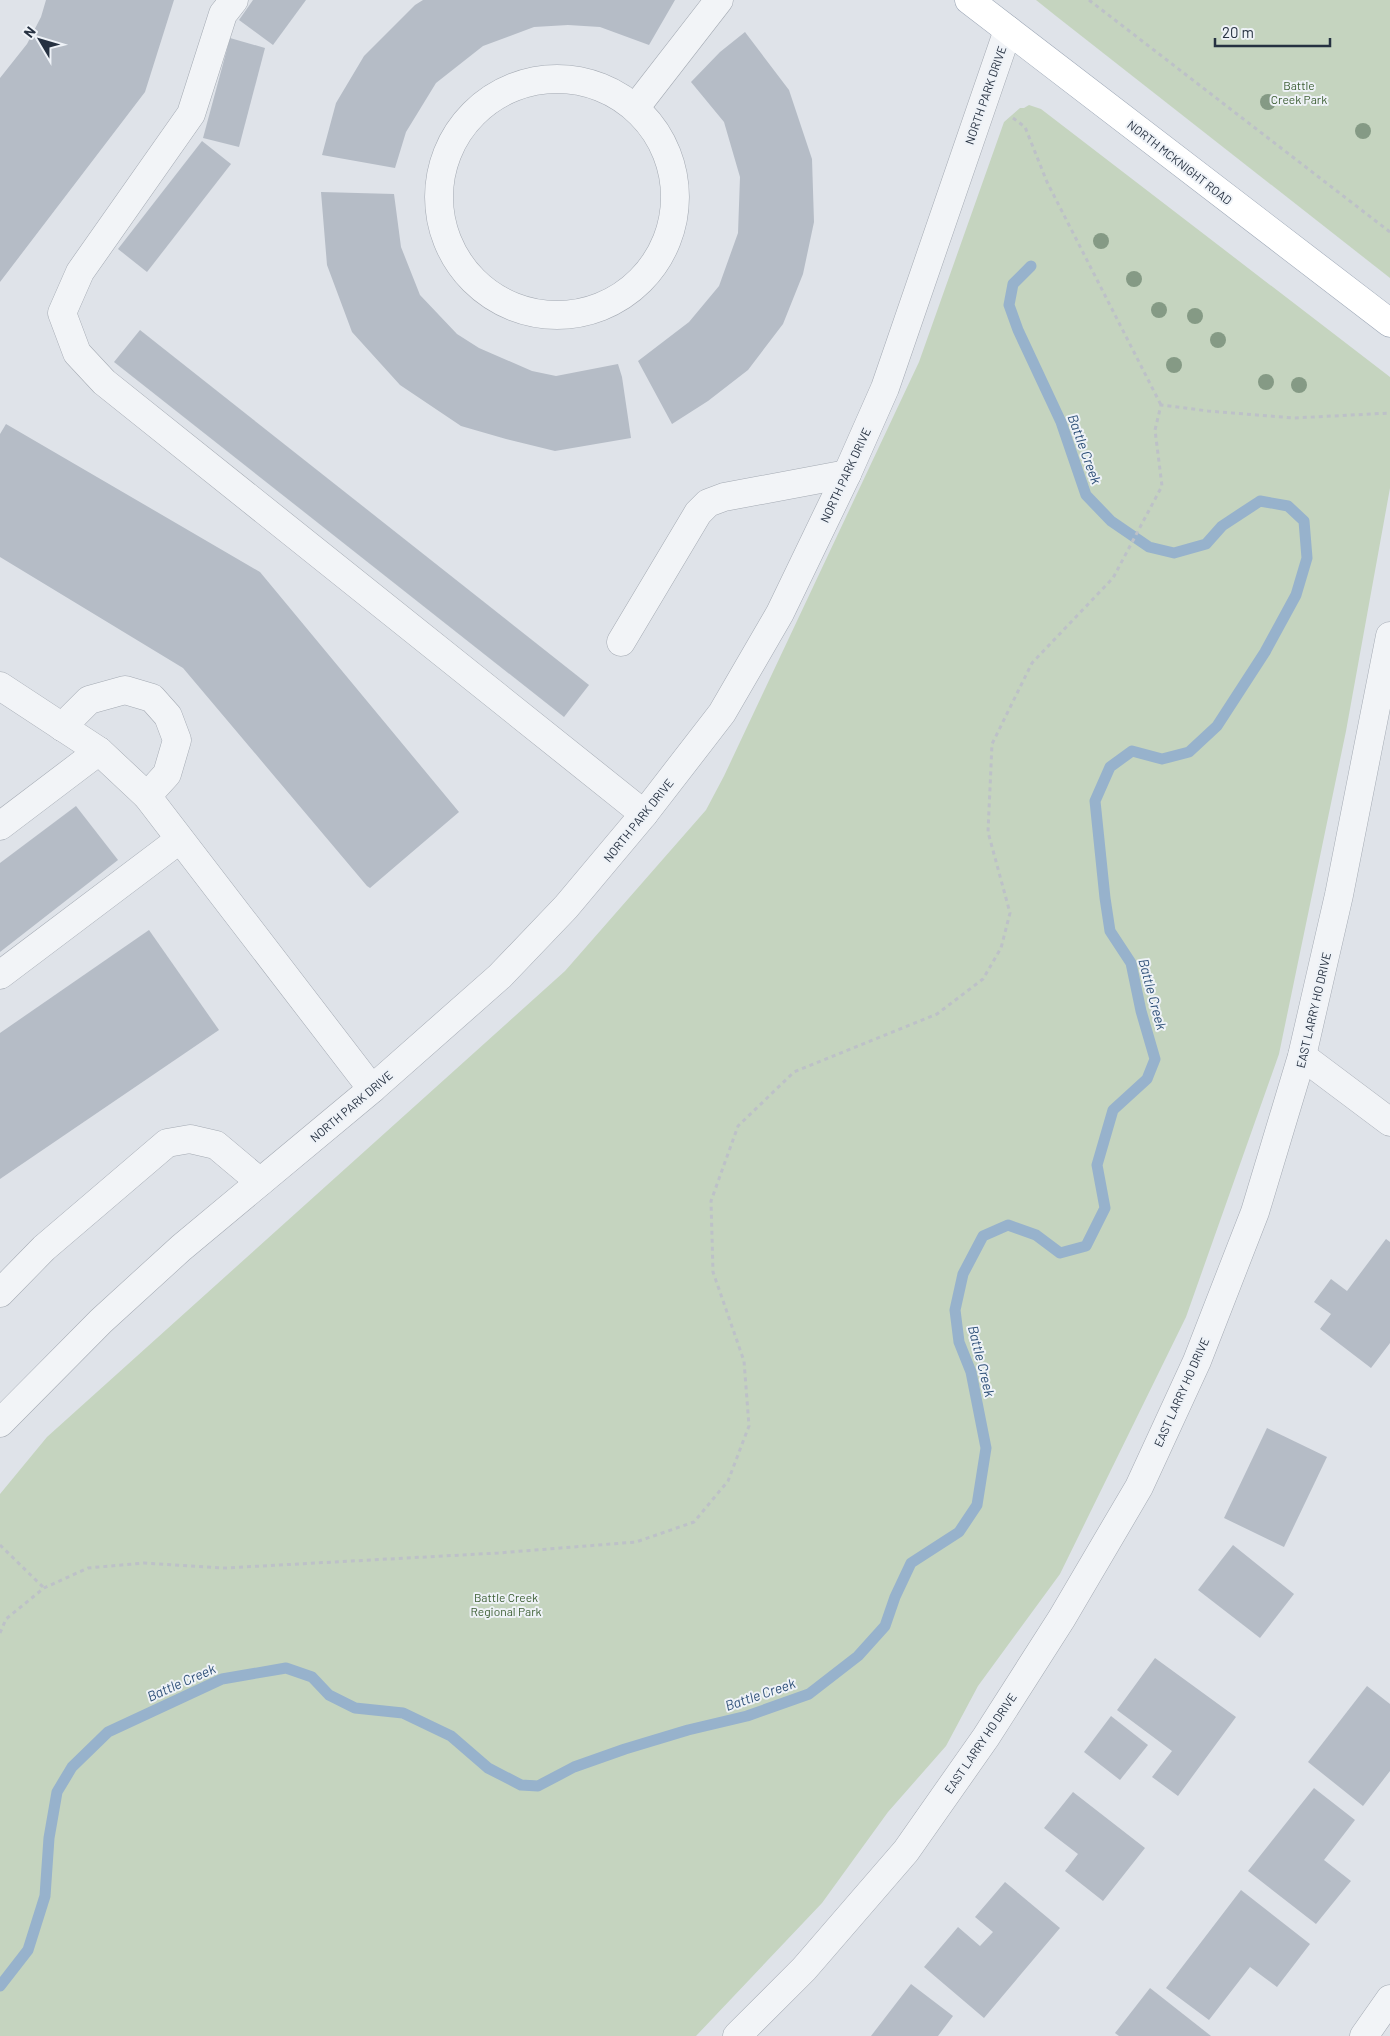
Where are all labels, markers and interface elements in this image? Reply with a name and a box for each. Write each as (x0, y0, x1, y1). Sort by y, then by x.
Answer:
north arrow (15, 15, 65, 65)
scale bar (1215, 15, 1330, 47)
text: N (20, 23, 39, 41)
text: 20 m (1222, 23, 1254, 41)
street label: NORTH PARK DRIVE (962, 44, 1008, 146)
park label: Battle Creek Park (1271, 78, 1327, 106)
street label: NORTH MCKNIGHT ROAD (1125, 117, 1235, 207)
water label: Battle Creek (1065, 412, 1106, 486)
street label: NORTH PARK DRIVE (817, 425, 873, 525)
street label: NORTH PARK DRIVE (600, 775, 676, 865)
street label: EAST LARRY HO DRIVE (1293, 951, 1333, 1069)
water label: Battle Creek (1135, 957, 1171, 1032)
street label: NORTH PARK DRIVE (307, 1067, 395, 1145)
water label: Battle Creek (965, 1324, 999, 1399)
street label: EAST LARRY HO DRIVE (1151, 1335, 1211, 1449)
park label: Battle Creek Regional Park (470, 1590, 542, 1618)
water label: Battle Creek (144, 1659, 218, 1705)
water label: Battle Creek (723, 1674, 797, 1714)
street label: EAST LARRY HO DRIVE (941, 1690, 1019, 1796)

